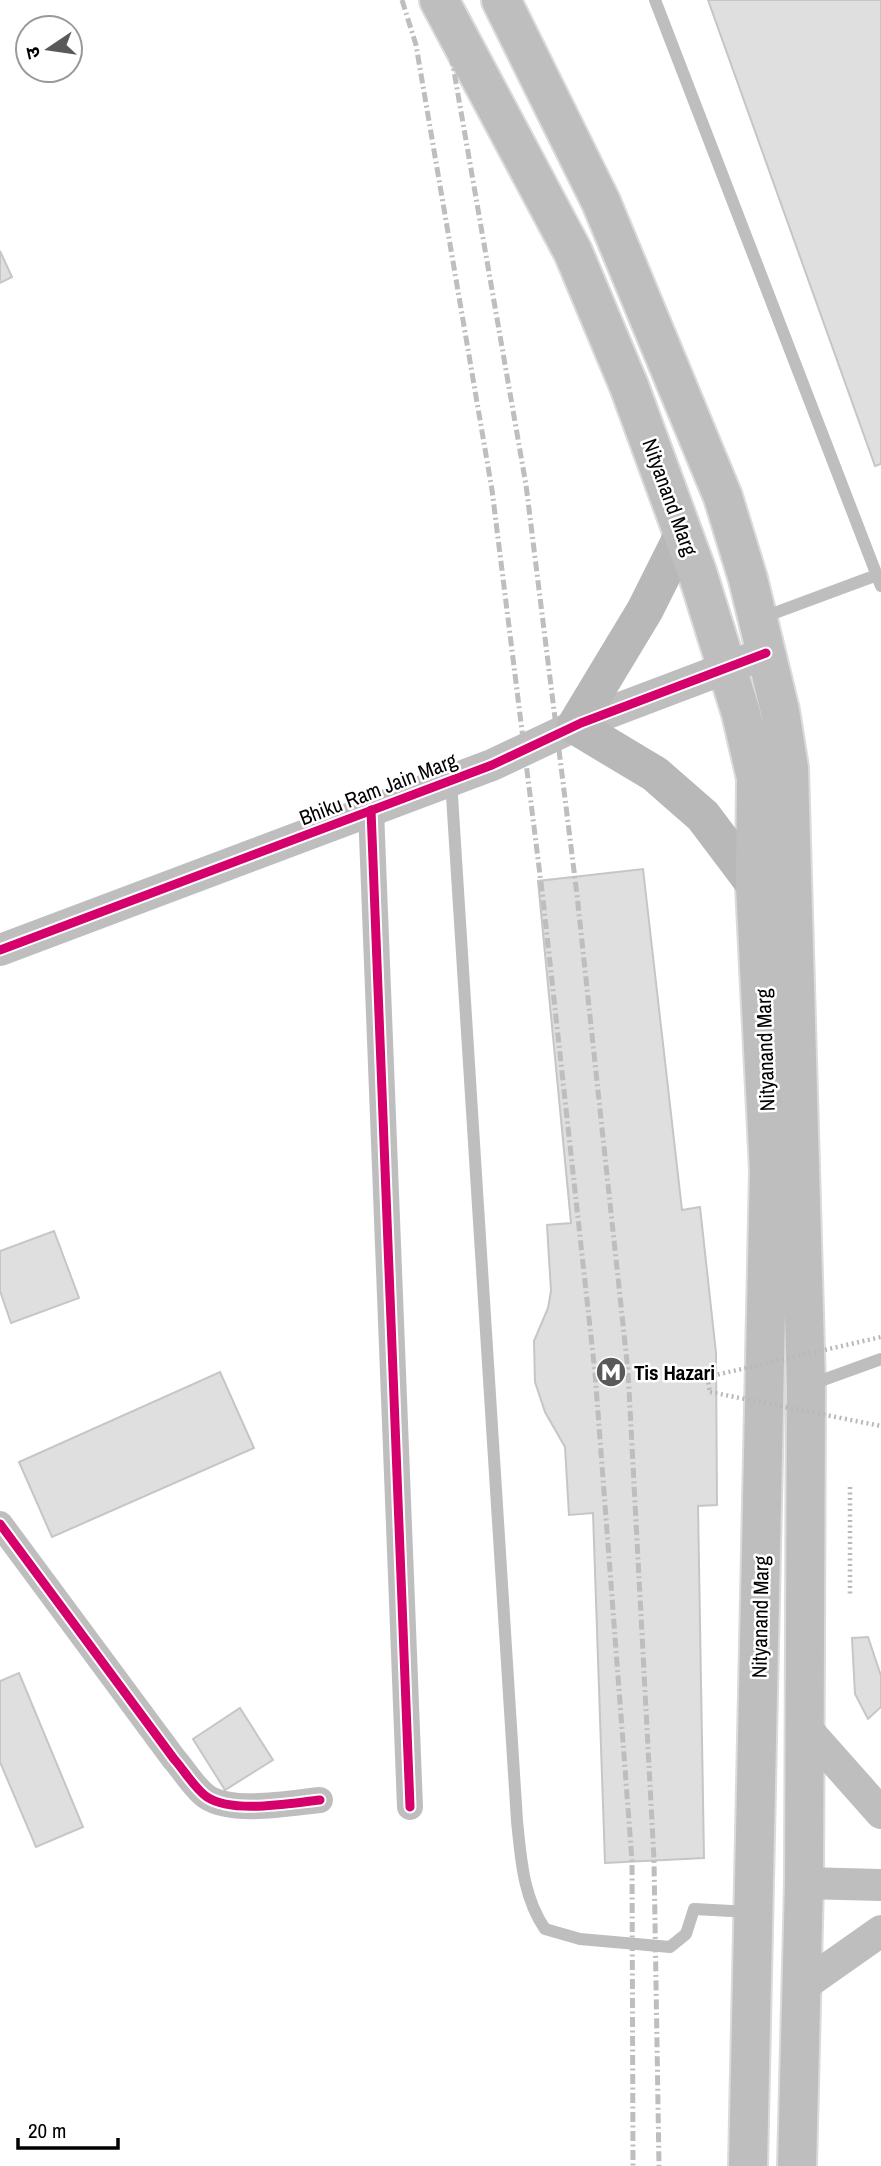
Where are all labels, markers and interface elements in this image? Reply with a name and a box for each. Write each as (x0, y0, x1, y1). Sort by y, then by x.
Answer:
north arrow (14, 14, 84, 84)
text: उ (18, 44, 46, 61)
street label: Nityanand Marg (635, 434, 705, 560)
street label: Bhiku Ram Jain Marg (295, 745, 461, 832)
street label: Nityanand Marg (748, 988, 782, 1112)
metro station icon: Tis Hazari (594, 1355, 628, 1389)
place label: Tis Hazari (634, 1358, 715, 1387)
street label: Nityanand Marg (744, 1555, 776, 1679)
scale bar (18, 2106, 117, 2150)
text: 20 m (28, 2116, 66, 2145)

